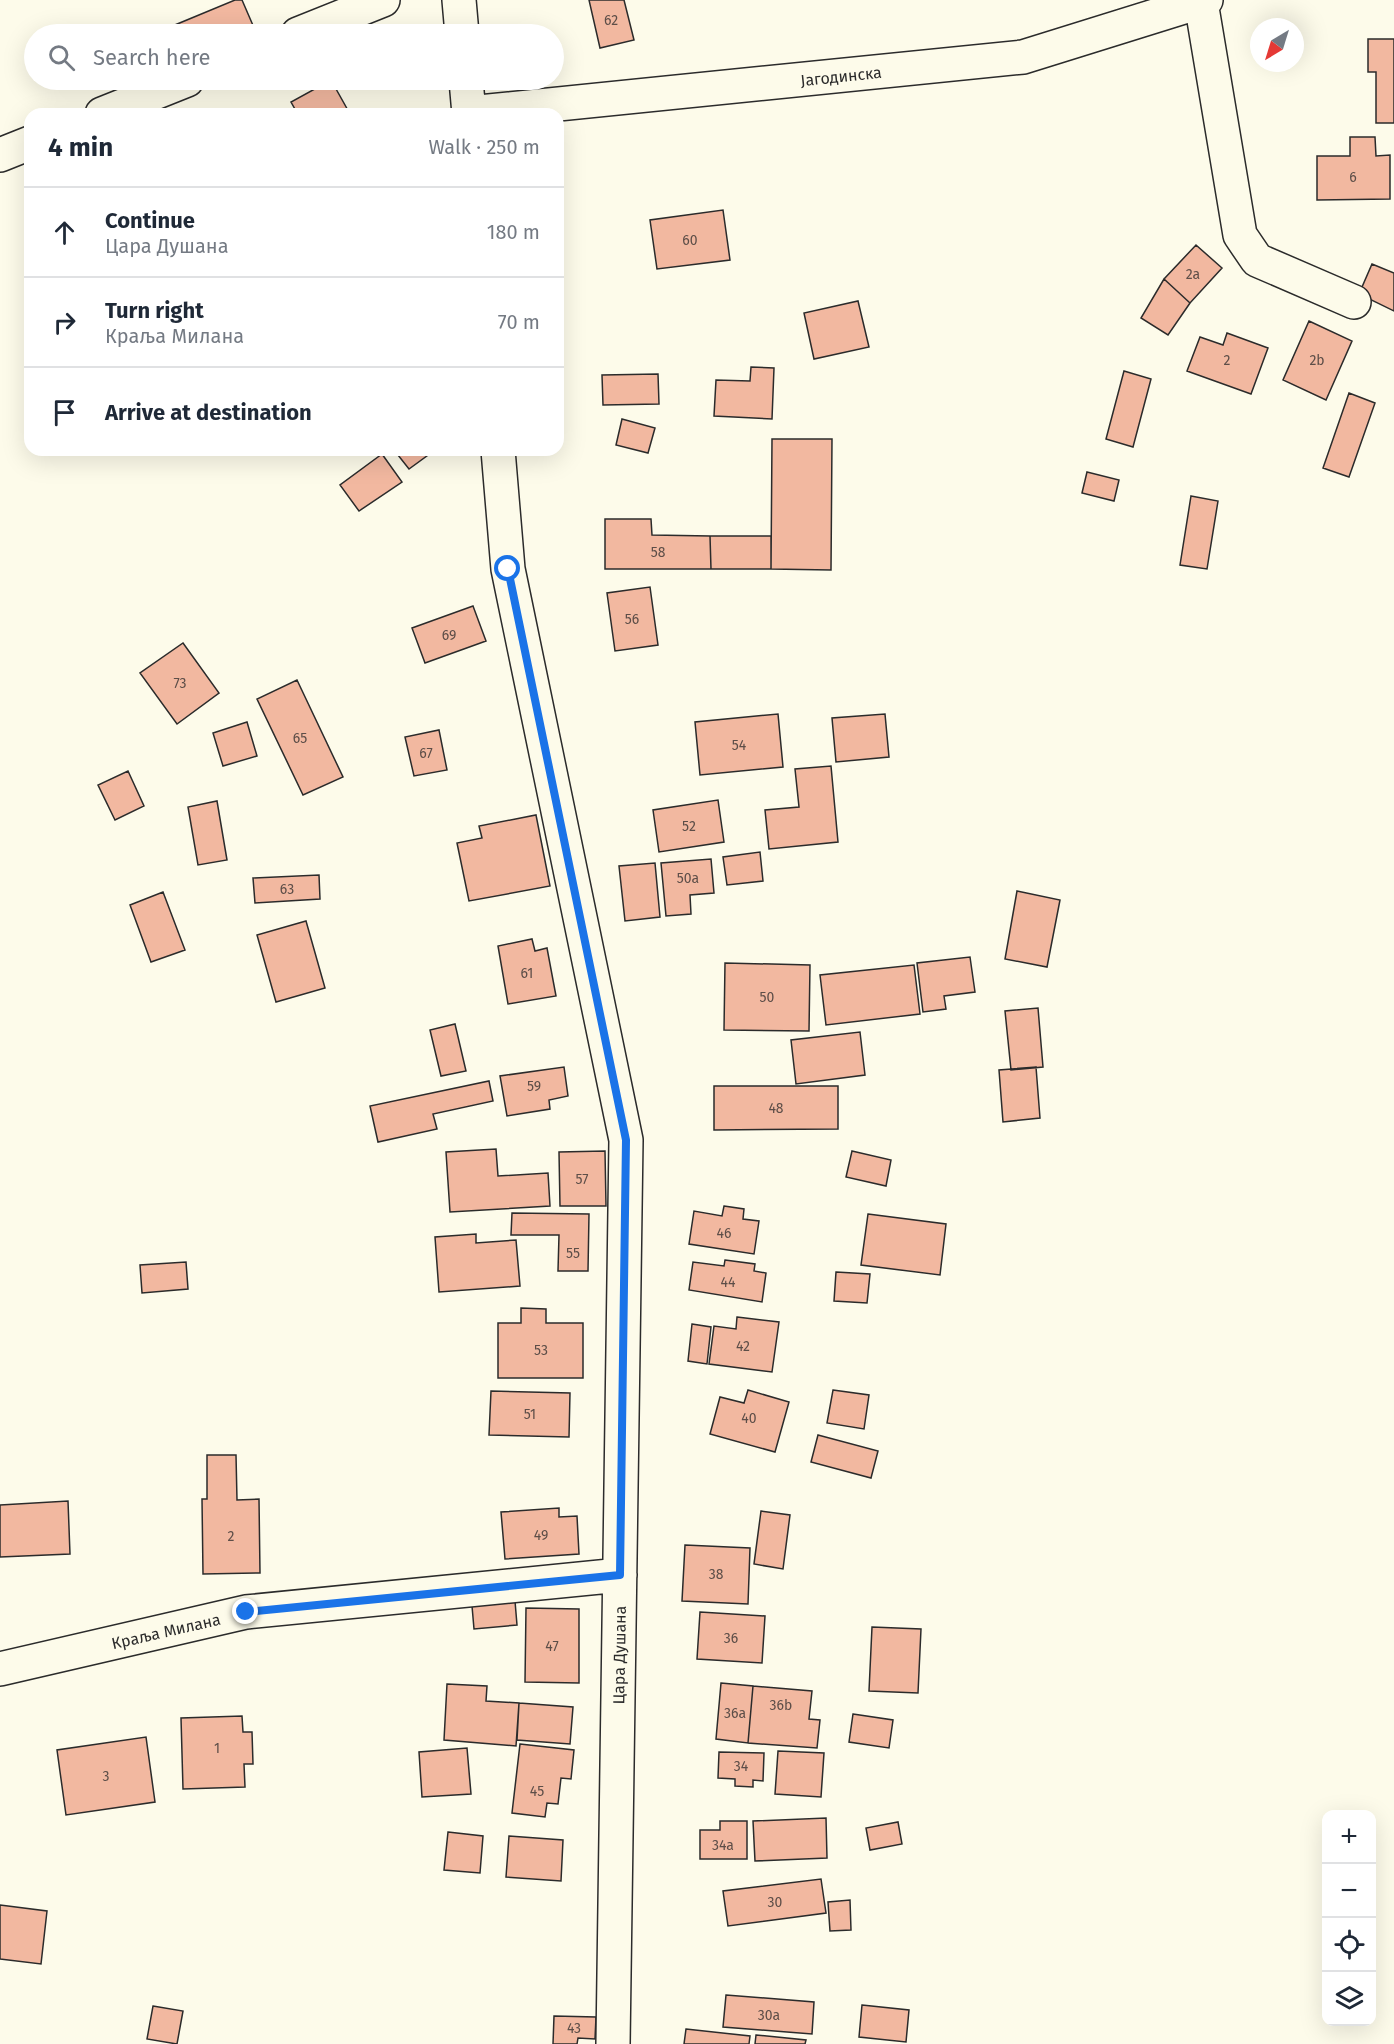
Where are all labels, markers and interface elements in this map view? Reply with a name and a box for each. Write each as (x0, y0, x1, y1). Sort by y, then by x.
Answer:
house number: 62 (604, 12, 618, 29)
north arrow (1250, 18, 1304, 72)
search box (24, 24, 564, 90)
icon: search (45, 41, 78, 74)
text: Search here (93, 44, 211, 71)
street label: Јагодинска (799, 63, 883, 90)
text: 4 min (48, 132, 113, 163)
text: Walk · 250 m (428, 135, 540, 159)
house number: 6 (1349, 169, 1357, 186)
text: Continue (105, 207, 195, 234)
icon: ahead (48, 216, 81, 249)
text: 180 m (487, 220, 540, 244)
house number: 60 (682, 232, 698, 249)
text: Цара Душана (105, 234, 229, 258)
house number: 2a (1186, 266, 1200, 283)
text: Turn right (105, 297, 204, 324)
icon: right (48, 306, 81, 339)
text: 70 m (498, 310, 540, 334)
text: Краља Милана (105, 324, 244, 348)
house number: 2 (1224, 352, 1231, 369)
house number: 2b (1309, 352, 1325, 369)
icon: arrive (48, 396, 81, 429)
text: Arrive at destination (105, 399, 312, 426)
house number: 58 (651, 544, 666, 561)
route start (494, 555, 520, 581)
house number: 56 (625, 611, 639, 628)
house number: 69 (442, 627, 456, 644)
house number: 73 (173, 675, 187, 692)
house number: 65 (293, 730, 307, 747)
house number: 54 (732, 737, 747, 754)
house number: 67 (419, 745, 433, 762)
house number: 52 (682, 818, 696, 835)
house number: 50a (677, 870, 699, 887)
house number: 63 (280, 881, 294, 898)
house number: 61 (521, 965, 533, 982)
house number: 50 (760, 989, 775, 1006)
house number: 59 (527, 1078, 541, 1095)
house number: 48 (768, 1100, 784, 1117)
house number: 57 (576, 1171, 588, 1188)
house number: 46 (717, 1225, 731, 1242)
house number: 55 (566, 1245, 580, 1262)
house number: 44 (721, 1274, 736, 1291)
house number: 42 (736, 1338, 750, 1355)
house number: 53 (534, 1342, 548, 1359)
house number: 51 (524, 1406, 536, 1423)
house number: 40 (741, 1410, 757, 1427)
house number: 49 (534, 1527, 548, 1544)
house number: 2 (228, 1528, 235, 1545)
house number: 38 (709, 1566, 724, 1583)
route end (232, 1598, 258, 1624)
street label: Цара Душана (609, 1605, 630, 1705)
street label: Краља Милана (110, 1610, 222, 1653)
house number: 36 (724, 1630, 738, 1647)
house number: 47 (545, 1638, 559, 1655)
house number: 36b (770, 1697, 792, 1714)
house number: 36a (724, 1705, 746, 1722)
house number: 1 (214, 1740, 220, 1757)
house number: 34 (734, 1758, 749, 1775)
house number: 3 (103, 1768, 110, 1785)
house number: 45 (530, 1783, 544, 1800)
map controls (1322, 1810, 1376, 2026)
button: + (1322, 1810, 1376, 1864)
house number: 34a (712, 1837, 734, 1854)
button: − (1322, 1864, 1376, 1918)
house number: 30 (768, 1894, 783, 1911)
button: locate (1322, 1918, 1376, 1972)
button: layers (1322, 1972, 1376, 2026)
house number: 30a (758, 2007, 780, 2024)
house number: 43 (567, 2020, 581, 2037)

